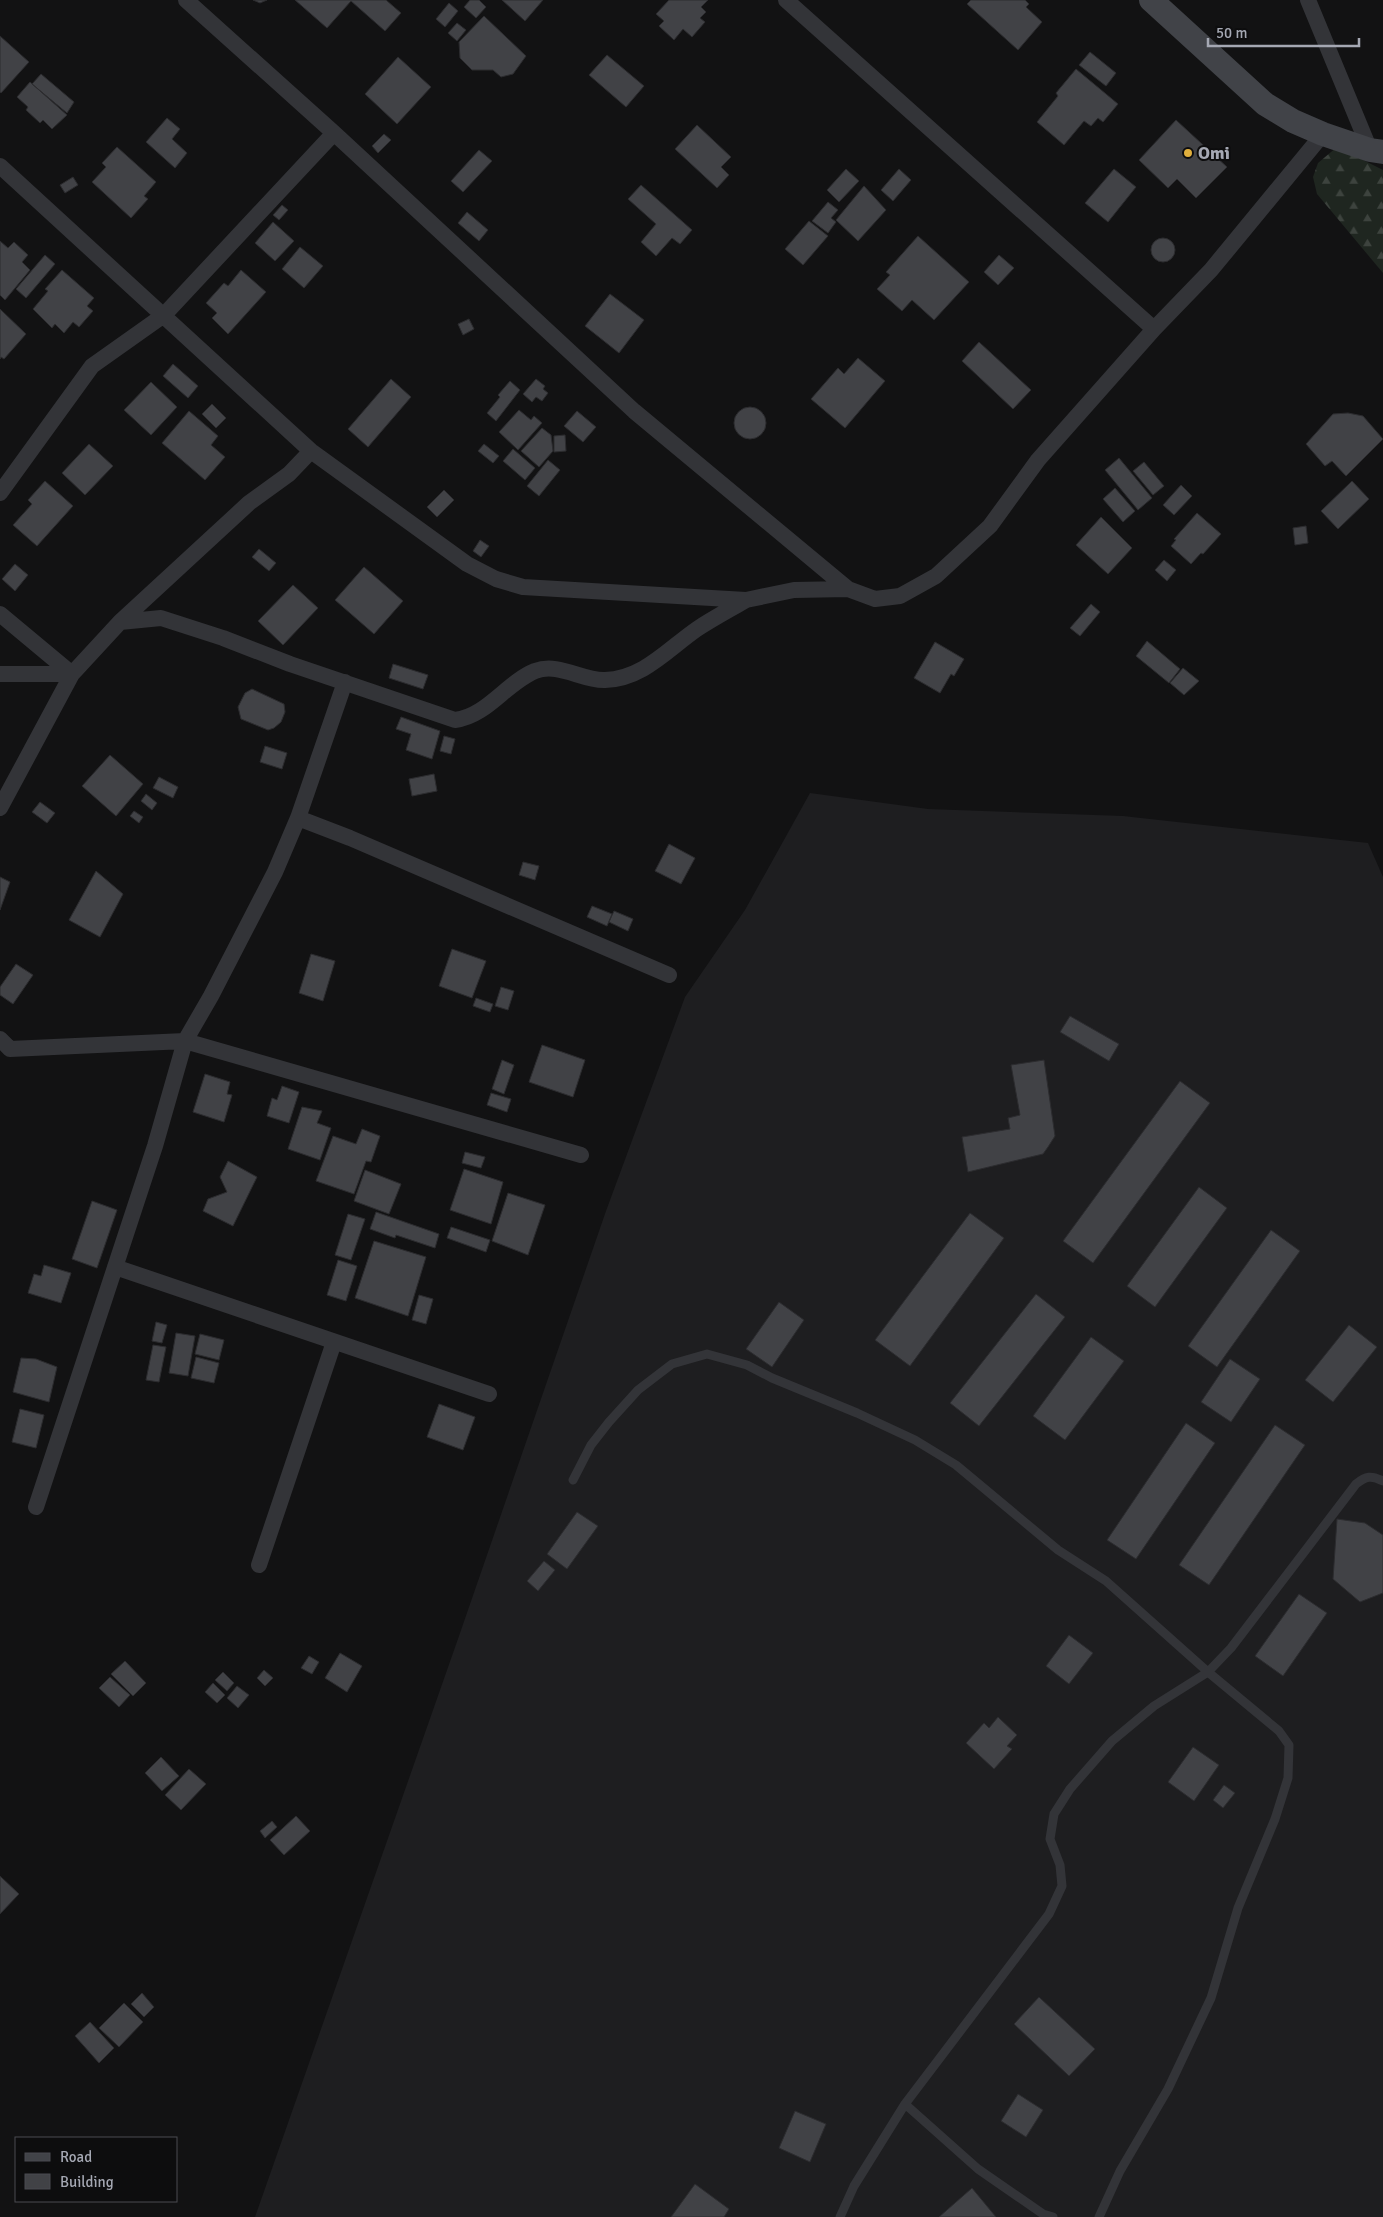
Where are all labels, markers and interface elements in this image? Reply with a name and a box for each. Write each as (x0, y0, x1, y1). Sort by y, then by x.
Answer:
scale bar (1208, 15, 1359, 47)
text: 50 m (1216, 24, 1247, 42)
place label: Omi (1198, 142, 1230, 164)
marker: Omi (1182, 147, 1194, 159)
legend (15, 2137, 178, 2202)
text: Road (60, 2148, 92, 2166)
text: Building (60, 2173, 114, 2191)

